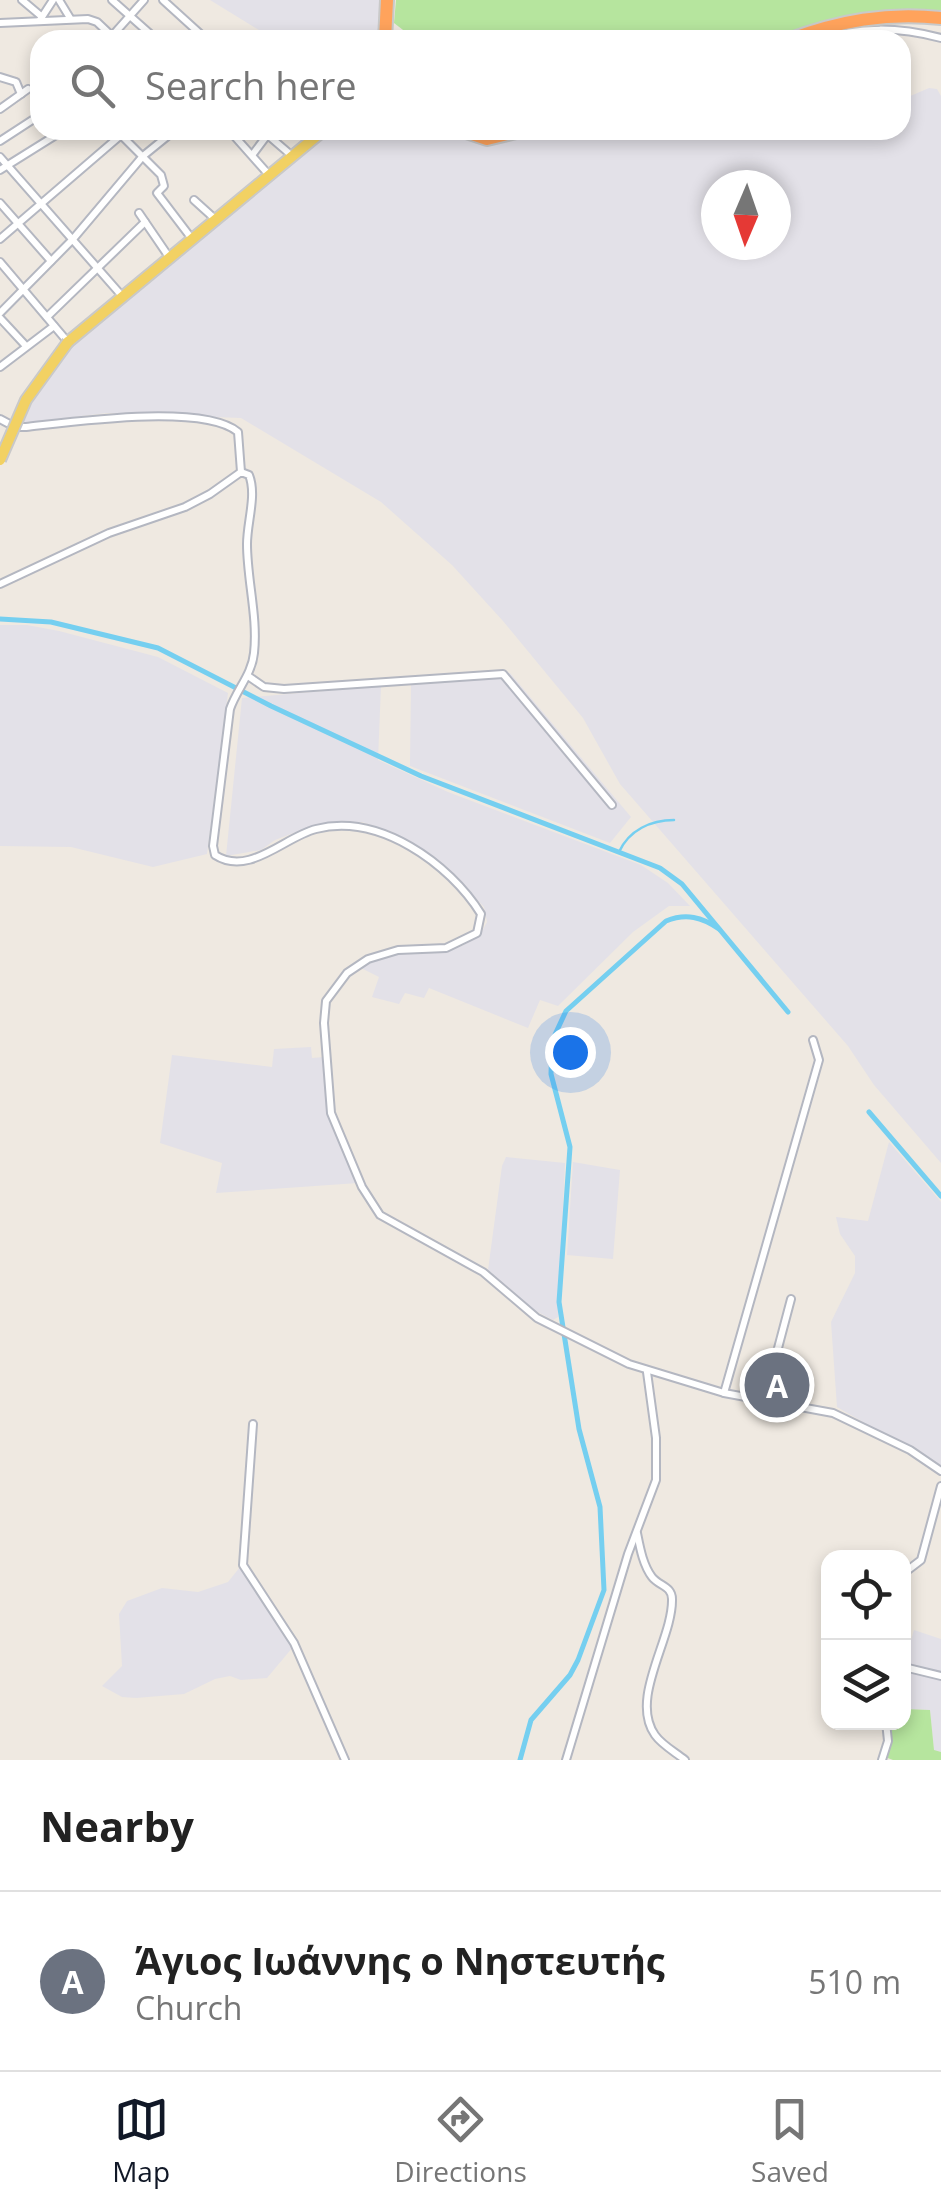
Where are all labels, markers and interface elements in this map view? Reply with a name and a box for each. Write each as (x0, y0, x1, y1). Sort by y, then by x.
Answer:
search box (30, 30, 911, 140)
icon: search (65, 58, 120, 113)
text: Search here (145, 59, 357, 111)
north arrow (701, 170, 791, 260)
your location (545, 1027, 596, 1078)
pin: A (744, 1348, 810, 1422)
map controls (821, 1550, 911, 1730)
button: locate (821, 1550, 911, 1640)
button: layers (821, 1640, 911, 1730)
text: Nearby (40, 1797, 194, 1854)
text: Άγιος Ιωάννης ο Νηστευτής (135, 1934, 665, 1986)
text: A (61, 1960, 84, 2003)
text: 510 m (808, 1960, 901, 2003)
text: Church (135, 1986, 242, 2029)
tab: Map (112, 2092, 170, 2190)
tab: Directions (394, 2092, 527, 2190)
tab: Saved (751, 2092, 829, 2190)

